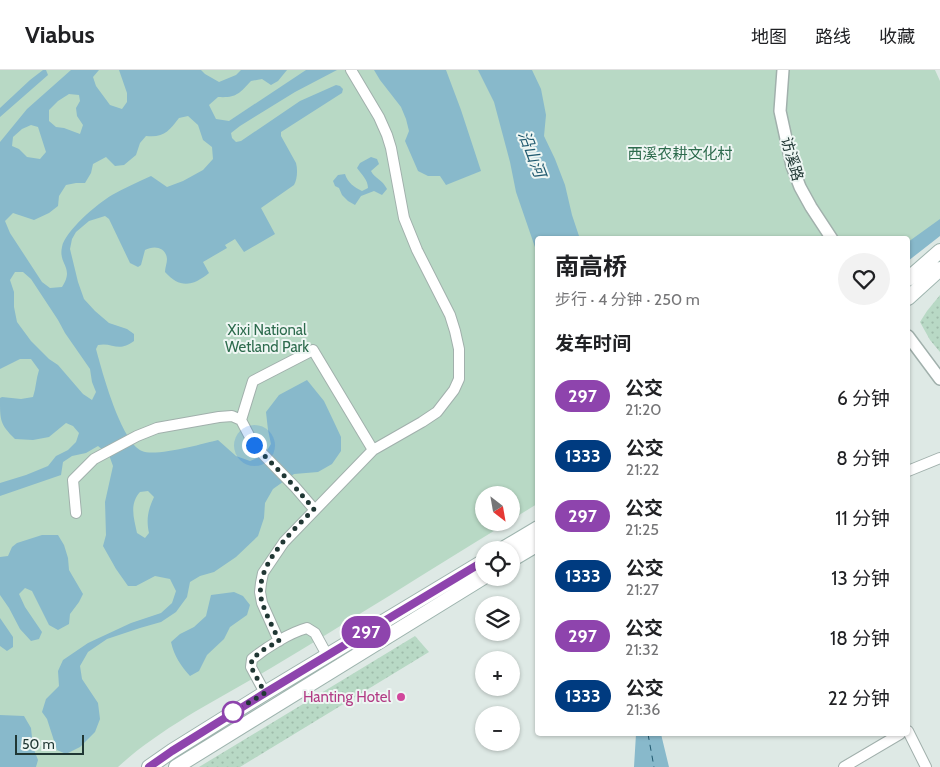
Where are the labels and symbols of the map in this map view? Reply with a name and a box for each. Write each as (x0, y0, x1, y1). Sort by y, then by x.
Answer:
water label: 沿山河 (515, 128, 551, 183)
street label: 访溪路 (777, 135, 807, 183)
park label: 西溪农耕文化村 (627, 145, 733, 163)
park label: Xixi National Wetland Park (225, 321, 309, 356)
your location (242, 433, 267, 458)
north arrow (475, 486, 520, 531)
line badge: 297 (337, 616, 395, 648)
place label: Hanting Hotel (303, 688, 391, 706)
marker: Hanting Hotel (395, 691, 407, 703)
unlabelled marker (222, 701, 244, 723)
scale bar (15, 732, 84, 755)

